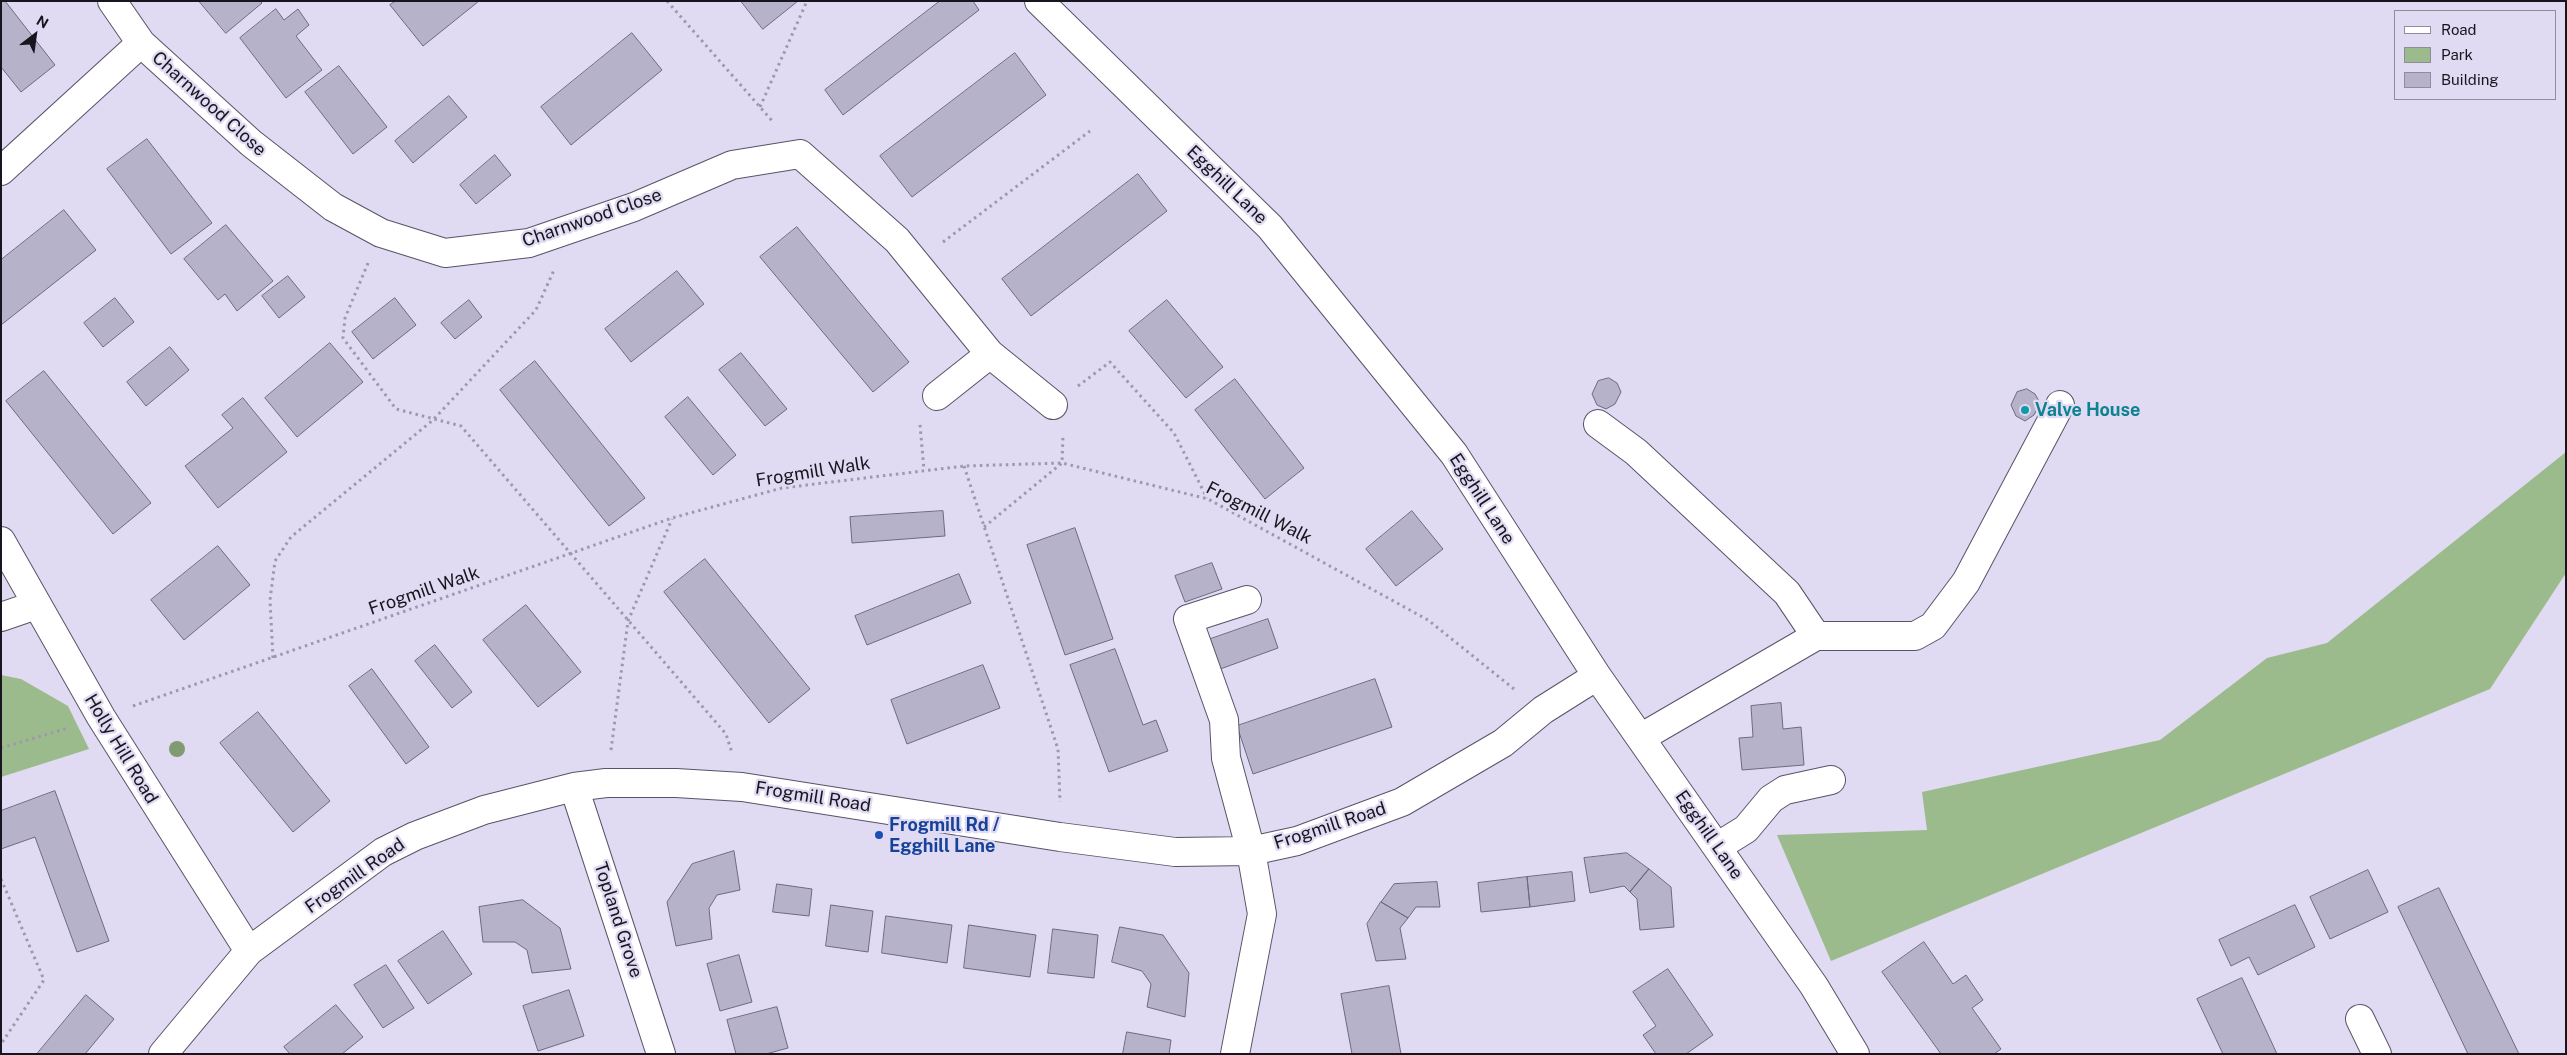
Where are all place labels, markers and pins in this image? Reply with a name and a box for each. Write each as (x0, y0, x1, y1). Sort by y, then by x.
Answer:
place label: Valve House (2035, 399, 2140, 421)
marker: Valve House (2019, 404, 2031, 416)
place label: Frogmill Rd / Egghill Lane (889, 814, 1000, 856)
marker: Frogmill Rd / Egghill Lane (873, 829, 885, 841)

